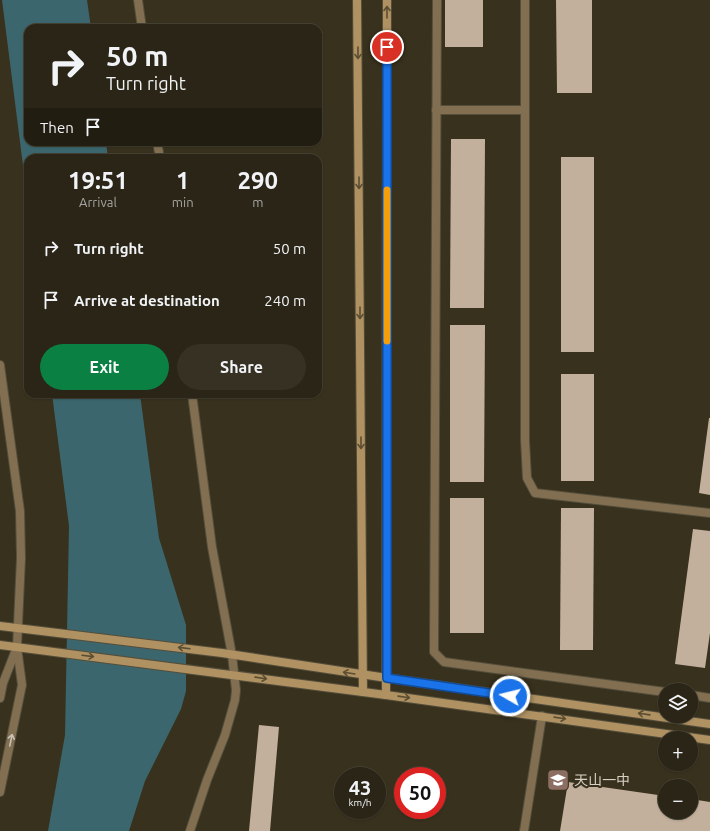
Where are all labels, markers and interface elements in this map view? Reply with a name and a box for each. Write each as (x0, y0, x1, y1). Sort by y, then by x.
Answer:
one-way arrow (383, 6, 391, 19)
pin (370, 30, 404, 64)
icon: arrive (376, 36, 398, 58)
icon: right (40, 40, 92, 92)
text: 50 m (106, 40, 168, 71)
one-way arrow (354, 46, 362, 59)
text: Turn right (106, 73, 186, 93)
icon: arrive (82, 116, 104, 138)
text: Then (40, 119, 74, 136)
text: 19:51 (68, 167, 128, 194)
text: 1 (176, 167, 189, 194)
text: 290 (238, 167, 278, 194)
one-way arrow (355, 176, 363, 189)
text: Arrival (79, 195, 117, 209)
text: min (172, 195, 194, 209)
text: m (252, 195, 263, 209)
icon: right (40, 237, 62, 259)
text: Turn right (74, 240, 144, 257)
text: 50 m (273, 240, 306, 257)
icon: arrive (40, 289, 62, 311)
text: Arrive at destination (74, 292, 220, 309)
text: 240 m (264, 292, 306, 309)
one-way arrow (356, 306, 364, 319)
button: Exit (40, 344, 169, 390)
button: Share (177, 344, 306, 390)
one-way arrow (357, 436, 365, 449)
one-way arrow (178, 645, 191, 652)
one-way arrow (81, 652, 94, 660)
one-way arrow (343, 669, 356, 677)
one-way arrow (254, 674, 267, 682)
position arrow (489, 675, 531, 717)
map controls (658, 683, 698, 819)
button: layers (658, 683, 698, 723)
one-way arrow (397, 693, 410, 701)
one-way arrow (638, 710, 651, 718)
one-way arrow (553, 714, 566, 722)
button: + (658, 731, 698, 771)
one-way arrow (7, 734, 15, 747)
speed limit sign: 50 (394, 767, 446, 819)
school or university icon: 天山一中 (545, 767, 571, 793)
place label: 天山一中 (574, 772, 630, 788)
text: 43 (349, 776, 371, 799)
button: − (658, 779, 698, 819)
text: km/h (348, 797, 372, 808)

